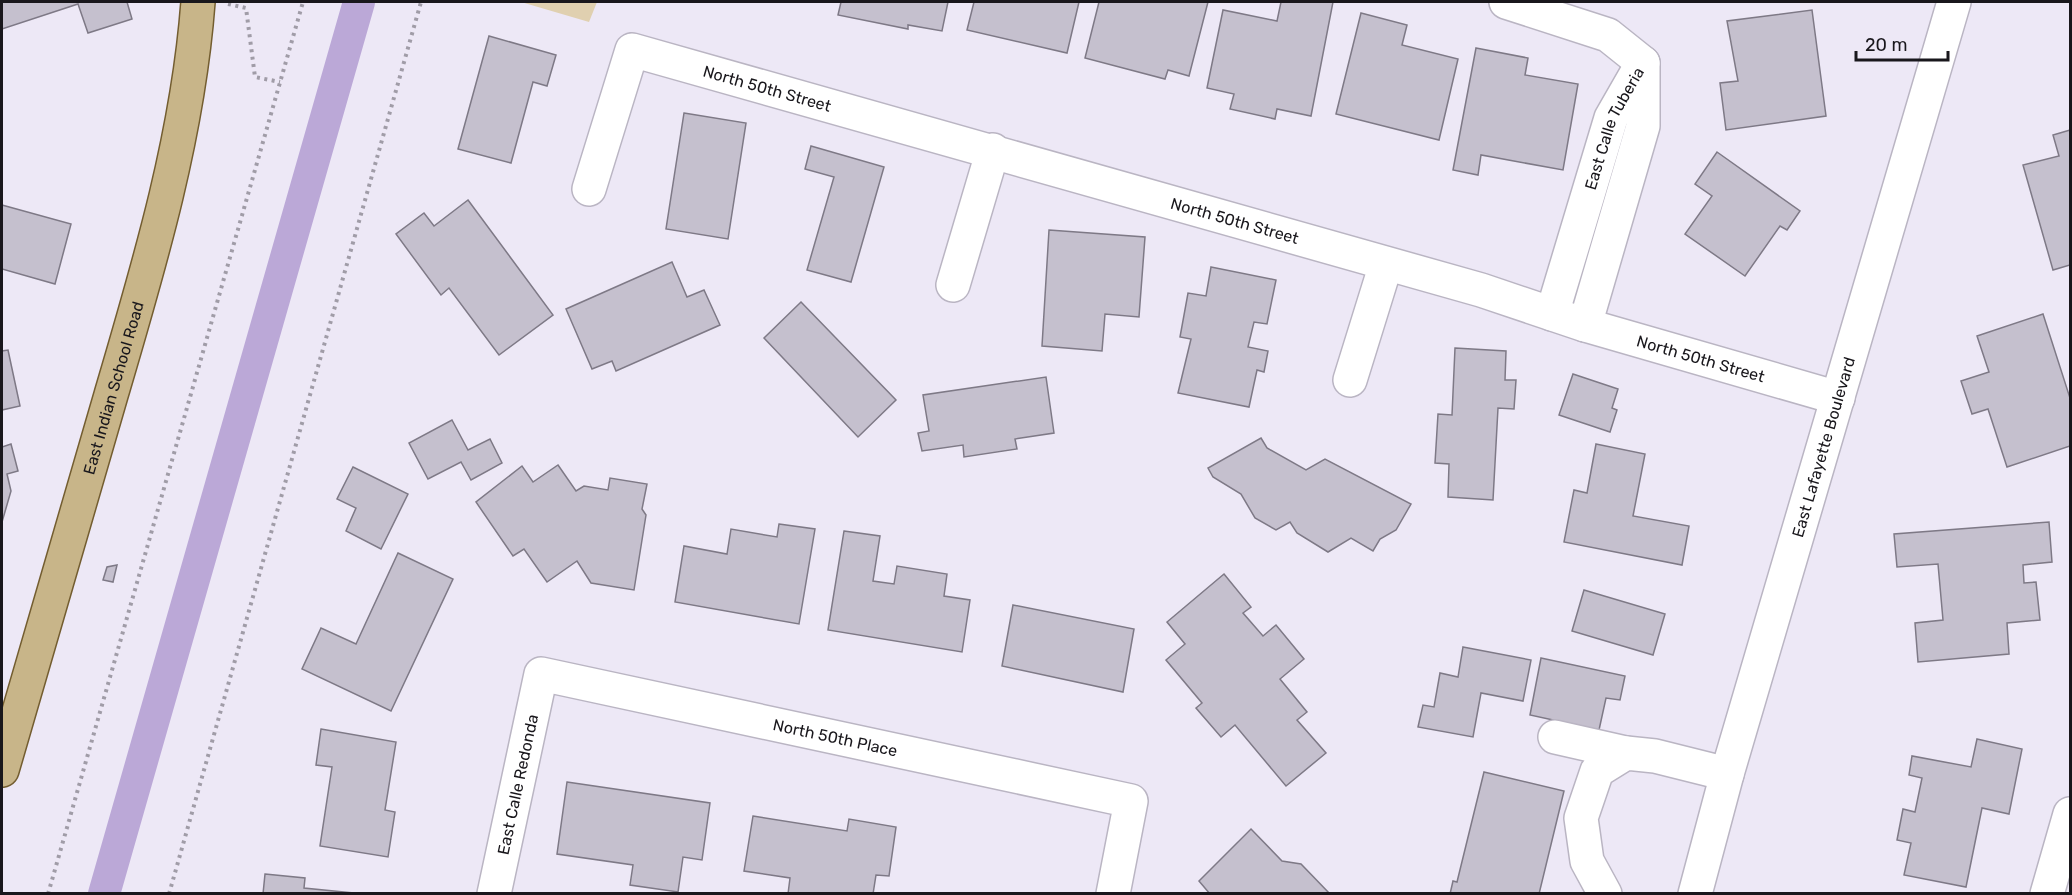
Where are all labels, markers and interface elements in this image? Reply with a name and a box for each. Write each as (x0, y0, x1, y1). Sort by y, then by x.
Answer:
scale bar (1856, 24, 1948, 62)
text: 20 m (1865, 34, 1907, 56)
street label: North 50th Street (701, 62, 833, 116)
street label: East Calle Tuberia (1581, 64, 1648, 192)
street label: North 50th Street (1169, 194, 1301, 248)
street label: East Indian School Road (79, 299, 148, 477)
street label: North 50th Street (1634, 331, 1767, 386)
street label: East Lafayette Boulevard (1788, 355, 1859, 540)
street label: East Calle Redonda (494, 713, 542, 857)
street label: North 50th Place (771, 715, 899, 760)

